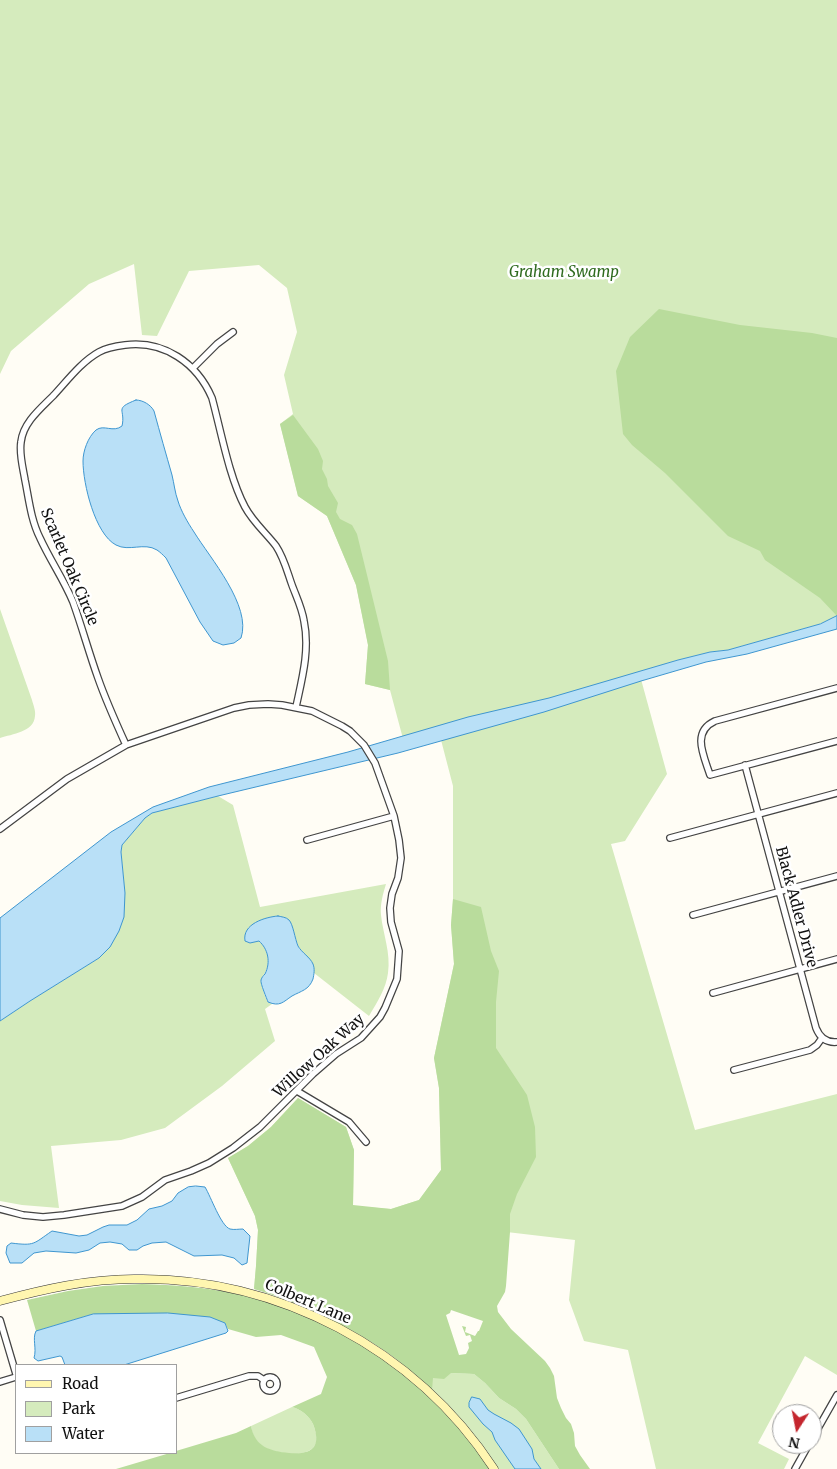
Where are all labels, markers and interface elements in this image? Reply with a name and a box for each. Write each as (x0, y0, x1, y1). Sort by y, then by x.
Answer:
park label: Graham Swamp (509, 264, 619, 282)
street label: Scarlet Oak Circle (36, 506, 102, 628)
street label: Black Adler Drive (771, 845, 821, 969)
street label: Willow Oak Way (270, 1010, 368, 1102)
street label: Colbert Lane (262, 1276, 354, 1328)
legend (15, 1364, 178, 1454)
text: Road (62, 1374, 98, 1393)
text: Park (62, 1399, 95, 1418)
north arrow (772, 1404, 822, 1454)
text: Water (62, 1424, 104, 1443)
text: N (787, 1433, 801, 1453)

